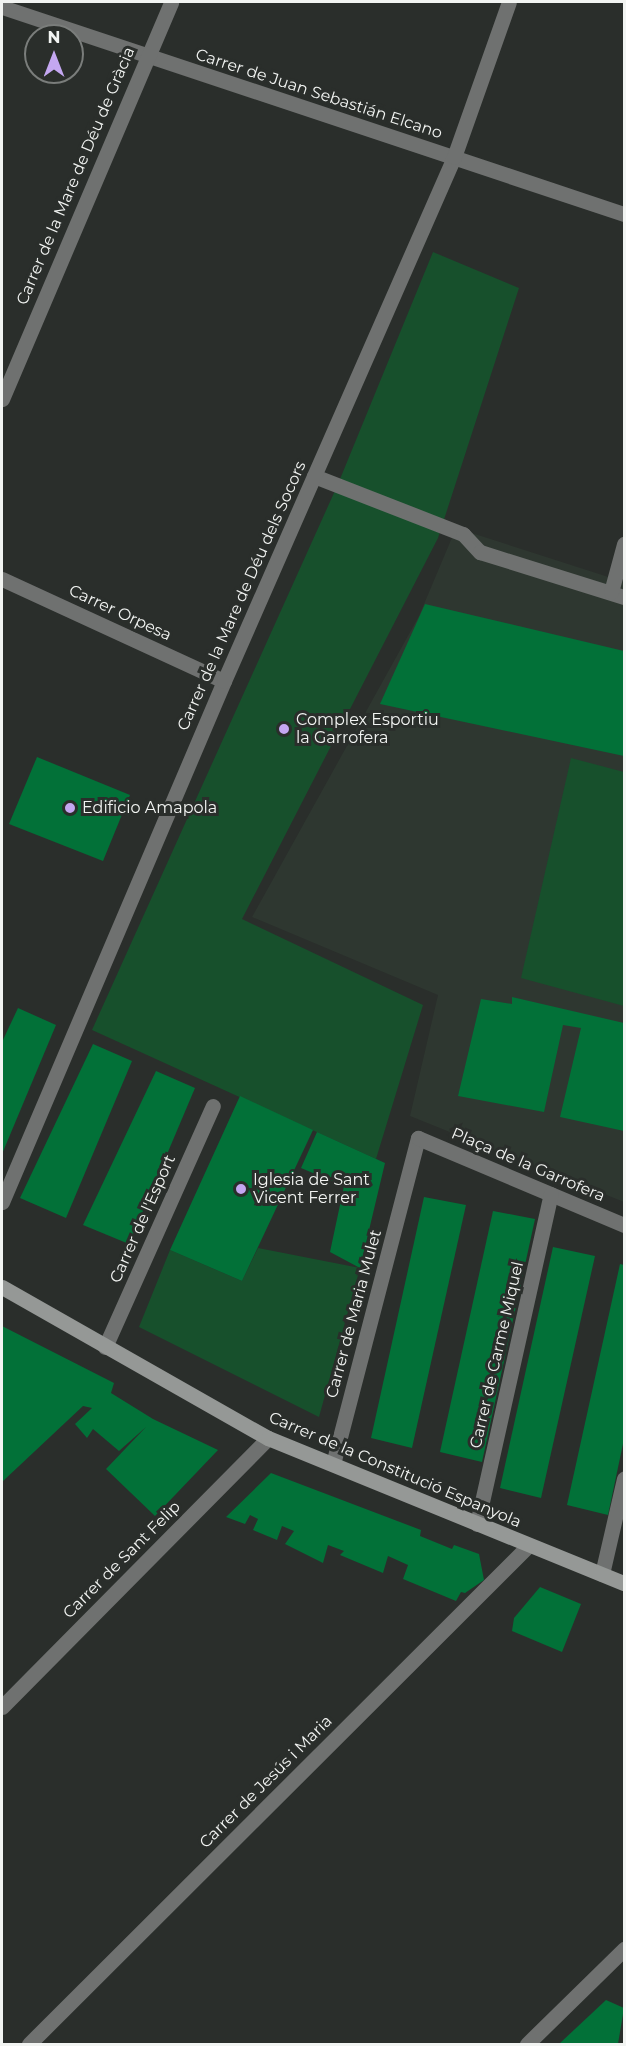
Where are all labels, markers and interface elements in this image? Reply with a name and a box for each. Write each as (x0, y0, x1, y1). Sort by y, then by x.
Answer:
north arrow (24, 24, 84, 84)
text: N (48, 28, 60, 47)
street label: Carrer de la Mare de Déu de Gràcia (13, 44, 139, 308)
street label: Carrer de Juan Sebastián Elcano (193, 45, 445, 143)
street label: Carrer de la Mare de Déu dels Socors (174, 458, 310, 734)
street label: Carrer Orpesa (66, 581, 174, 645)
place label: Complex Esportiu la Garrofera (296, 710, 439, 748)
marker: Complex Esportiu la Garrofera (277, 722, 291, 736)
place label: Edificio Amapola (82, 798, 217, 818)
marker: Edificio Amapola (63, 801, 77, 815)
street label: Plaça de la Garrofera (448, 1124, 608, 1206)
street label: Carrer de l'Esport (106, 1152, 180, 1286)
place label: Iglesia de Sant Vicent Ferrer (253, 1170, 370, 1208)
marker: Iglesia de Sant Vicent Ferrer (234, 1182, 248, 1196)
street label: Carrer de Maria Mulet (322, 1228, 386, 1400)
street label: Carrer de Carme Miquel (466, 1260, 528, 1450)
street label: Carrer de la Constitució Espanyola (266, 1408, 524, 1532)
street label: Carrer de Sant Felip (59, 1497, 185, 1623)
street label: Carrer de Jesús i Maria (196, 1712, 336, 1852)

